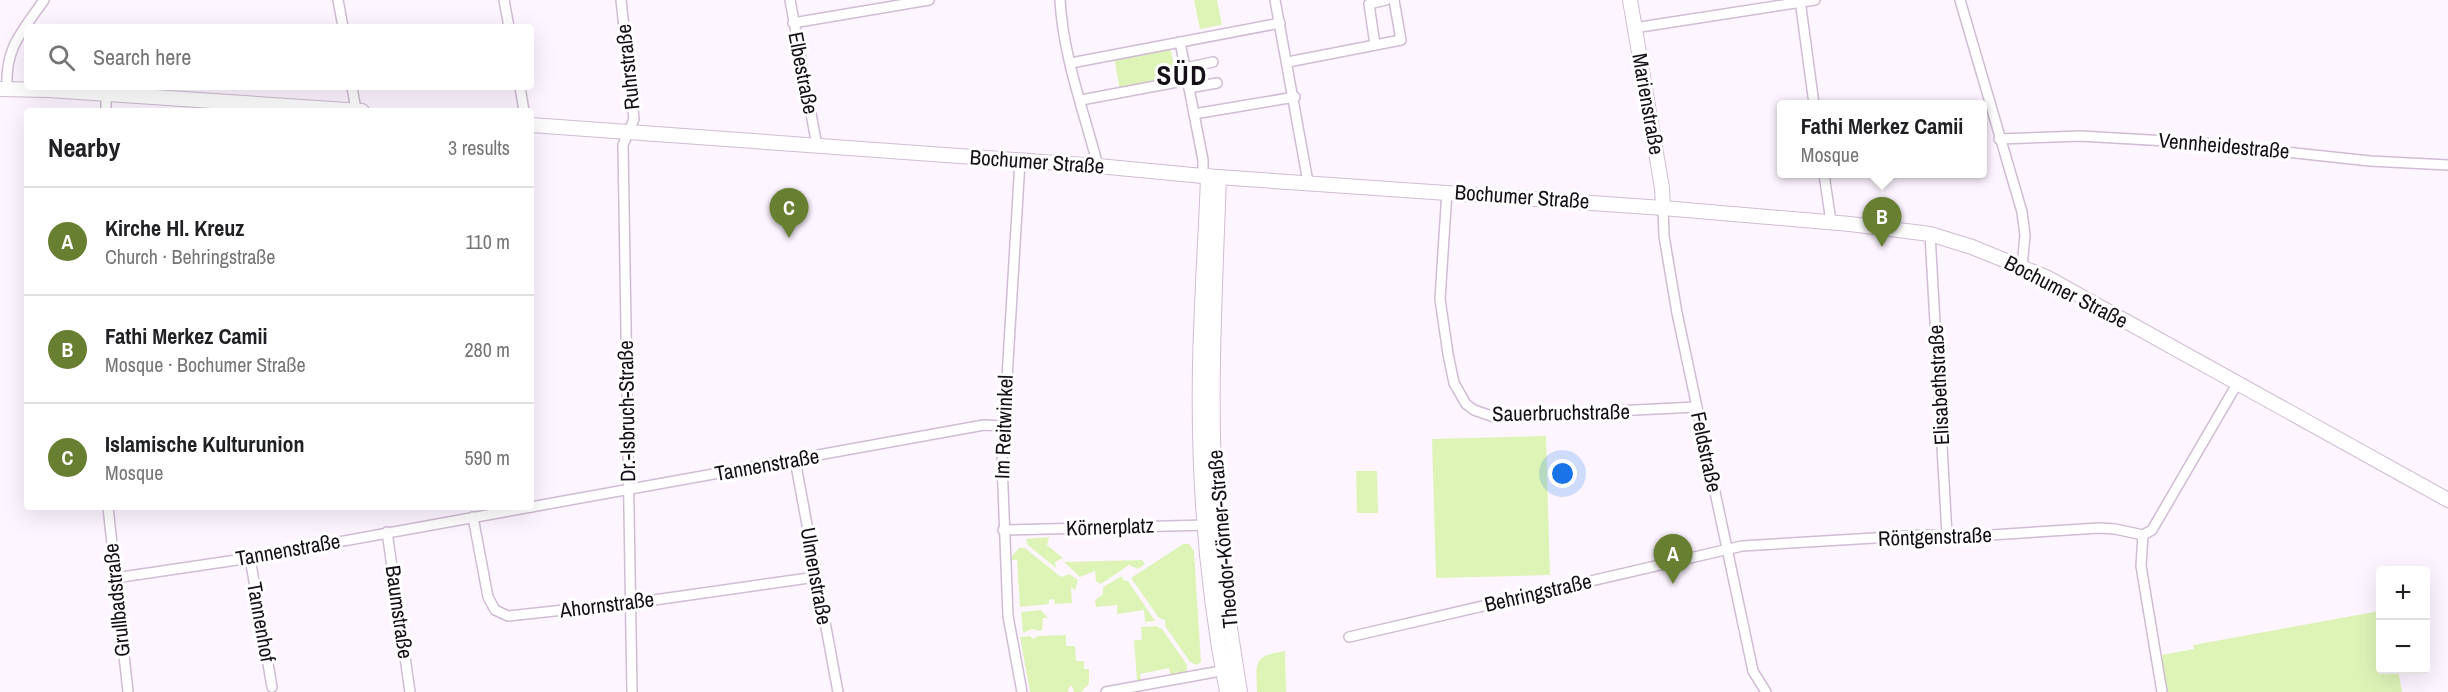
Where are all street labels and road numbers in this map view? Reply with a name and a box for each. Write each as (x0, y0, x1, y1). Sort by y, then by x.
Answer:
street label: Ruhrstraße (609, 23, 646, 111)
street label: Elbestraße (781, 29, 826, 117)
street label: Marienstraße (1625, 51, 1672, 157)
street label: Vennheidestraße (2157, 125, 2291, 166)
street label: Bochumer Straße (969, 142, 1105, 181)
street label: Bochumer Straße (1454, 177, 1590, 216)
street label: Bochumer Straße (2000, 248, 2133, 335)
street label: Elisabethstraße (1921, 324, 1956, 446)
street label: Dr.-Isbruch-Straße (611, 340, 642, 482)
street label: Im Reitwinkel (987, 374, 1020, 480)
street label: Sauerbruchstraße (1492, 397, 1630, 428)
street label: Feldstraße (1684, 409, 1729, 495)
street label: Tannenstraße (712, 441, 821, 488)
street label: Theodor-Körner-Straße (1200, 449, 1245, 629)
street label: Körnerplatz (1065, 510, 1155, 543)
street label: Röntgenstraße (1878, 520, 1992, 553)
street label: Ulmenstraße (794, 525, 839, 627)
street label: Tannenstraße (233, 526, 342, 573)
street label: Grullbadstraße (96, 542, 137, 658)
street label: Baumstraße (379, 563, 420, 660)
street label: Behringstraße (1481, 566, 1594, 619)
street label: Tannenhof (240, 580, 283, 664)
street label: Ahornstraße (557, 584, 656, 625)

